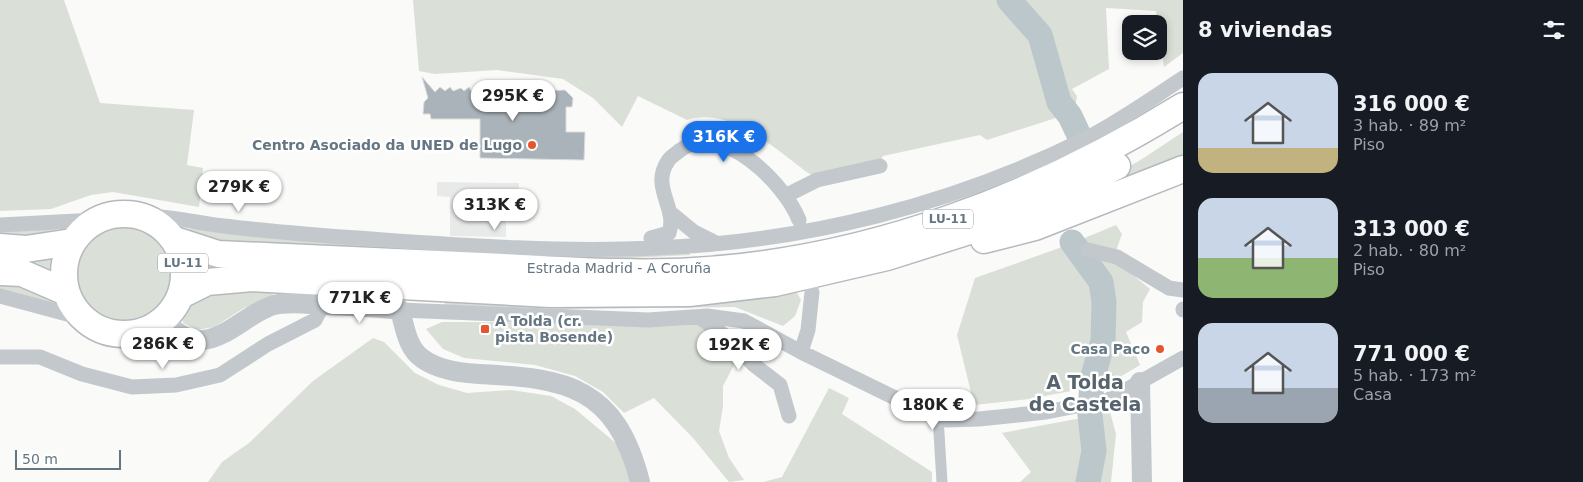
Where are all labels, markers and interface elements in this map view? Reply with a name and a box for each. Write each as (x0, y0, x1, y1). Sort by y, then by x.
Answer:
map controls (1122, 15, 1167, 60)
button: layers (1122, 15, 1167, 60)
icon: filters (1540, 16, 1568, 44)
text: 8 viviendas (1198, 18, 1333, 42)
pin: 295K € (472, 80, 554, 122)
text: 295K € (482, 86, 544, 105)
text: 316 000 € (1353, 92, 1470, 116)
icon: home (1238, 93, 1298, 153)
text: 3 hab. · 89 m² (1353, 116, 1466, 135)
pin: 316K € (683, 120, 765, 163)
text: 316K € (693, 127, 755, 146)
text: Piso (1353, 135, 1385, 154)
place label: Centro Asociado da UNED de Lugo (252, 137, 522, 153)
marker: Centro Asociado da UNED de Lugo (526, 139, 538, 151)
pin: 279K € (198, 170, 280, 213)
text: 279K € (208, 177, 270, 196)
pin: 313K € (454, 188, 536, 231)
text: 313K € (464, 195, 526, 214)
road number: LU-11 (923, 210, 973, 228)
text: 313 000 € (1353, 217, 1470, 241)
icon: home (1238, 218, 1298, 278)
text: 2 hab. · 80 m² (1353, 241, 1466, 260)
road number: LU-11 (158, 254, 208, 272)
street label: Estrada Madrid - A Coruña (527, 260, 711, 276)
text: Piso (1353, 260, 1385, 279)
pin: 771K € (319, 282, 401, 324)
text: 771K € (329, 288, 391, 307)
place label: A Tolda (cr. pista Bosende) (495, 313, 613, 345)
marker: A Tolda (cr. pista Bosende) (479, 323, 491, 335)
pin: 286K € (122, 328, 204, 370)
pin: 192K € (698, 328, 780, 371)
text: 286K € (132, 334, 194, 353)
text: 192K € (708, 335, 770, 354)
place label: Casa Paco (1070, 341, 1150, 357)
text: 771 000 € (1353, 342, 1470, 366)
marker: Casa Paco (1154, 343, 1166, 355)
icon: home (1238, 343, 1298, 403)
text: 5 hab. · 173 m² (1353, 366, 1476, 385)
district label: A Tolda de Castela (1029, 371, 1141, 415)
text: Casa (1353, 385, 1392, 404)
pin: 180K € (892, 388, 974, 431)
text: 180K € (902, 395, 964, 414)
scale bar (15, 447, 121, 470)
text: 50 m (22, 451, 58, 467)

